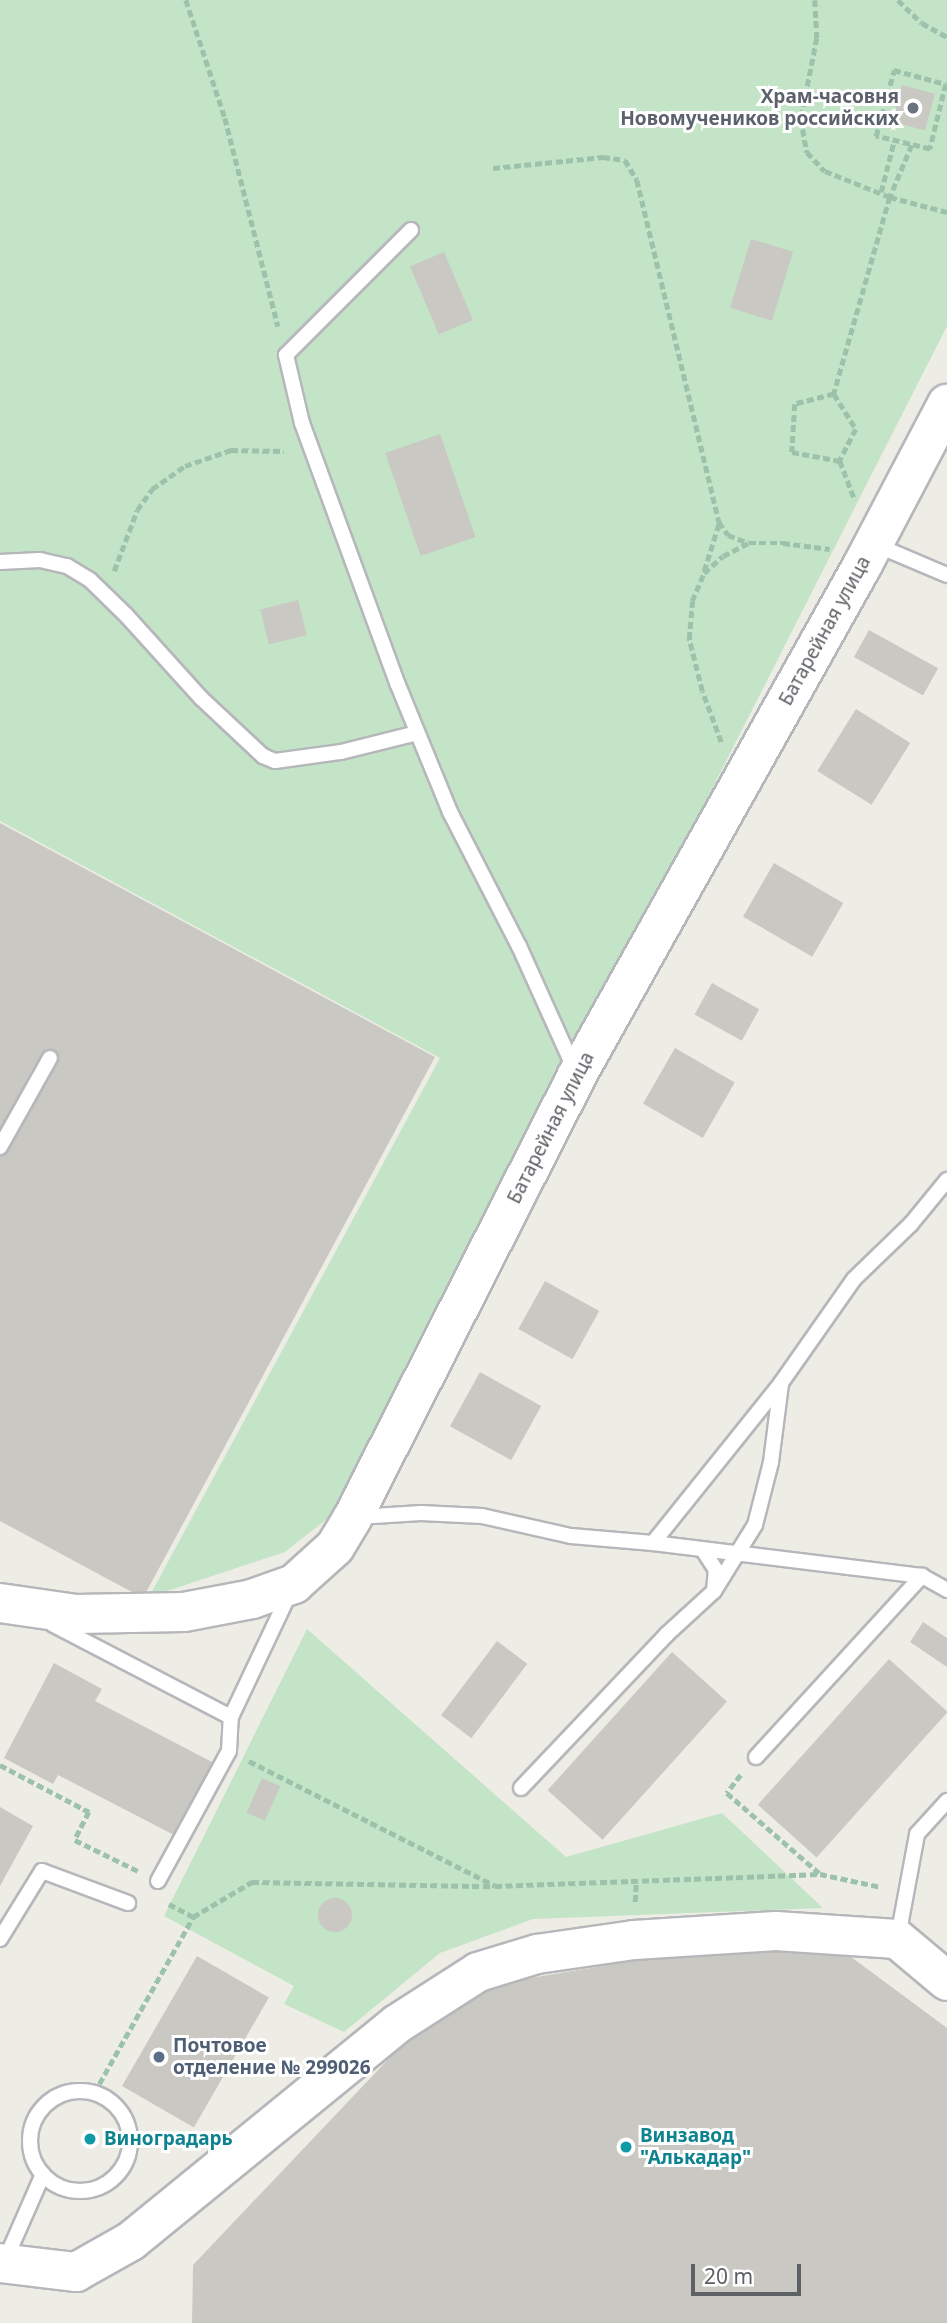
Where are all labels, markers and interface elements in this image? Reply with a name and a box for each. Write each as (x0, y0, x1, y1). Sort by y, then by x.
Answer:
place label: Храм-часовня Новомучеников российских (620, 86, 899, 130)
marker: Храм-часовня Новомучеников российских (905, 100, 921, 116)
street label: Батарейная улица (774, 552, 876, 710)
street label: Батарейная улица (503, 1048, 599, 1208)
place label: Почтовое отделение № 299026 (173, 2035, 371, 2079)
marker: Почтовое отделение № 299026 (151, 2049, 167, 2065)
place label: Винзавод "Алькадар" (640, 2125, 751, 2169)
place label: Виноградарь (104, 2128, 233, 2150)
marker: Виноградарь (82, 2131, 98, 2147)
marker: Винзавод "Алькадар" (618, 2139, 634, 2155)
scale bar (695, 2250, 805, 2294)
text: 20 m (704, 2262, 753, 2290)

